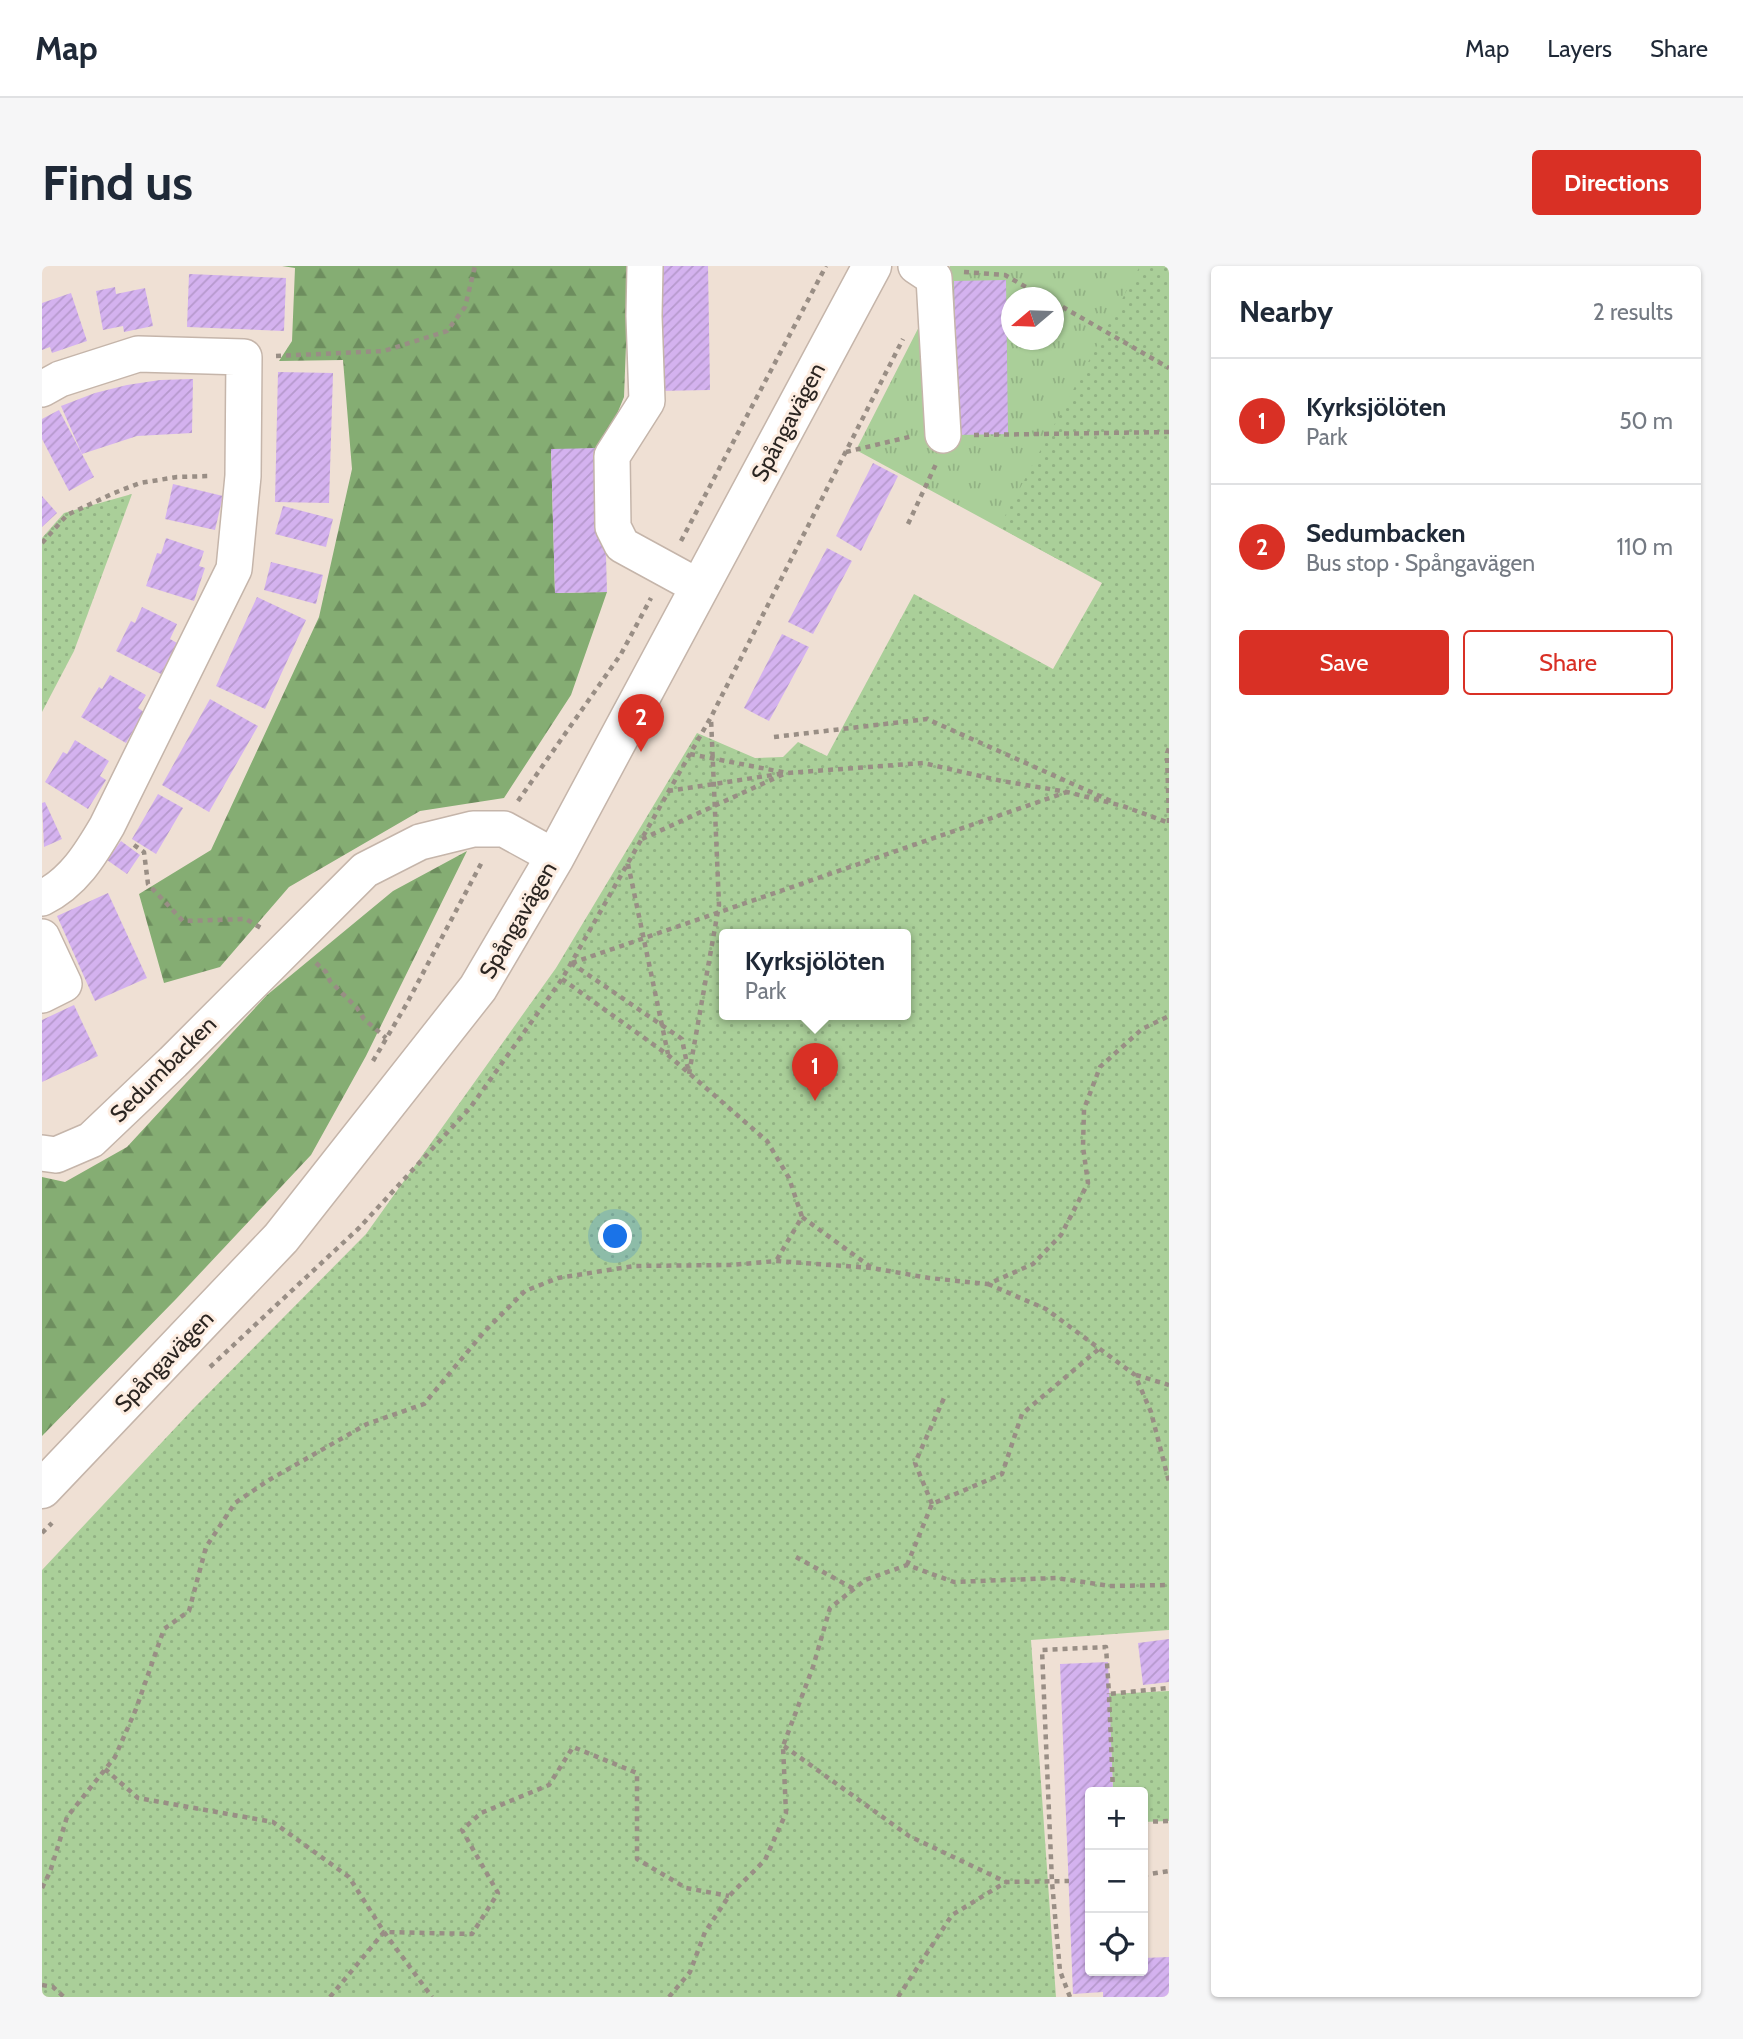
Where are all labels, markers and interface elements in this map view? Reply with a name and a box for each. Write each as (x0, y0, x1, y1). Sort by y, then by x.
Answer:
text: Map (35, 28, 98, 68)
text: Map (1465, 34, 1509, 63)
text: Layers (1547, 34, 1612, 63)
text: Share (1650, 34, 1708, 63)
button: Directions (1532, 150, 1701, 215)
text: Find us (42, 153, 193, 212)
north arrow (1001, 287, 1064, 350)
text: Nearby (1239, 293, 1333, 330)
text: 2 results (1593, 298, 1673, 326)
street label: Spångavägen (745, 358, 831, 486)
text: Kyrksjölöten (1306, 391, 1446, 423)
text: 1 (1258, 407, 1266, 435)
text: 50 m (1619, 407, 1673, 435)
text: Park (1306, 423, 1347, 451)
text: Sedumbacken (1306, 517, 1466, 549)
text: 2 (1256, 533, 1268, 561)
text: 110 m (1617, 533, 1673, 561)
text: Bus stop · Spångavägen (1306, 549, 1535, 577)
button: Save (1239, 630, 1449, 695)
button: Share (1463, 630, 1673, 695)
pin: 2 (618, 694, 664, 752)
street label: Spångavägen (473, 857, 563, 983)
popup (719, 929, 911, 1020)
text: Kyrksjölöten (745, 945, 885, 977)
text: Park (745, 977, 786, 1005)
street label: Sedumbacken (104, 1010, 222, 1128)
pin: 1 (792, 1043, 838, 1101)
your location (598, 1219, 632, 1253)
street label: Spångavägen (109, 1304, 219, 1418)
map controls (1085, 1787, 1148, 1976)
button: + (1085, 1787, 1148, 1850)
button: − (1085, 1850, 1148, 1913)
button: locate (1085, 1913, 1148, 1976)

